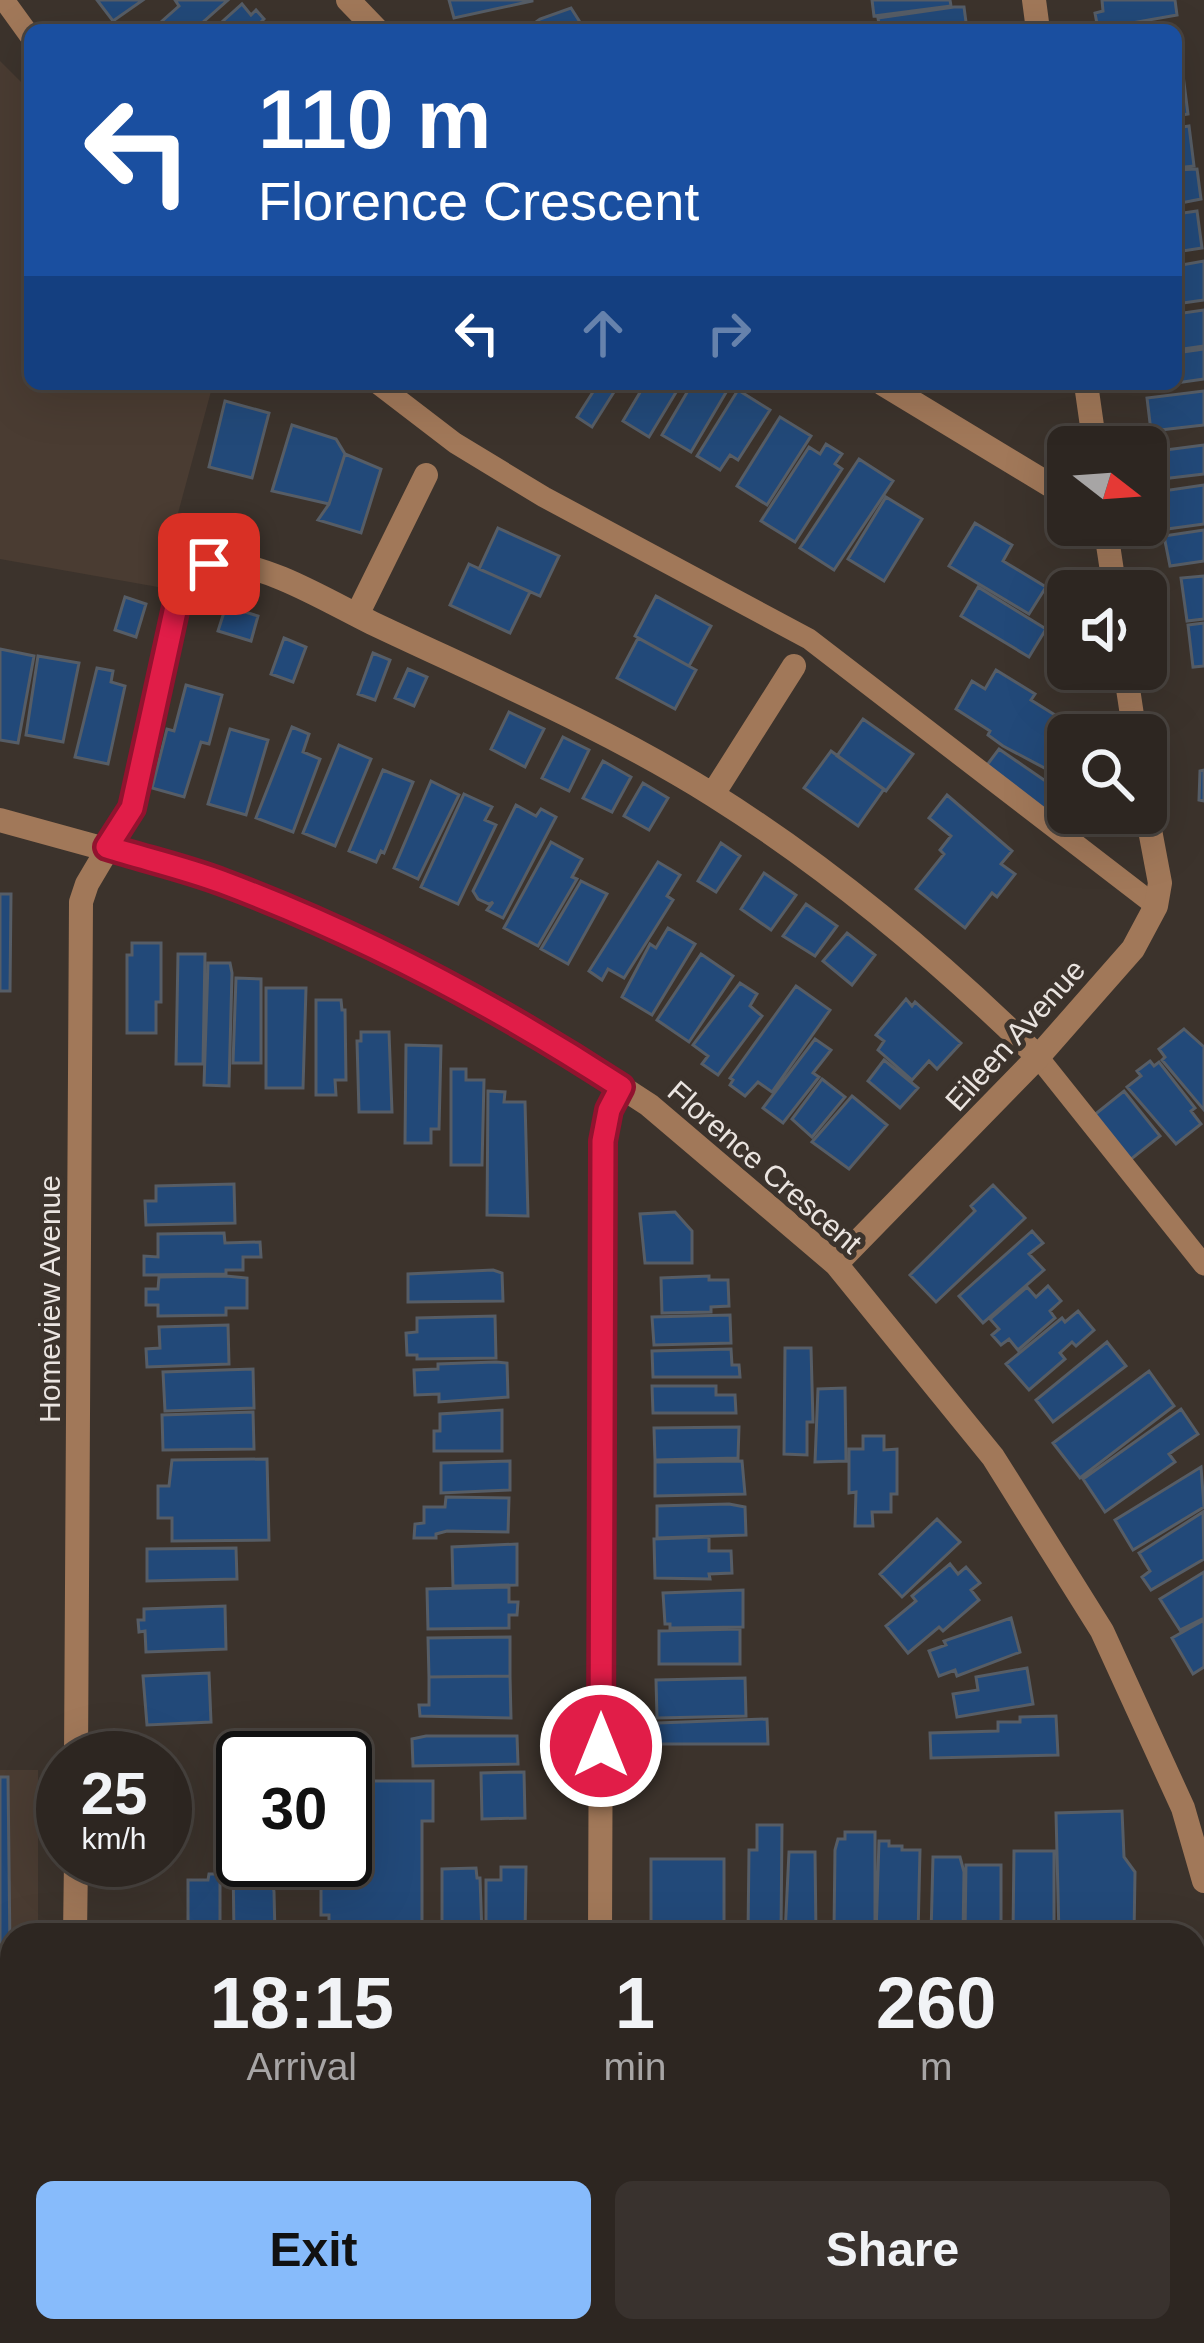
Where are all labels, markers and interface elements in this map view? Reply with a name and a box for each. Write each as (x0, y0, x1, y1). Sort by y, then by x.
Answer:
icon: left (60, 72, 216, 228)
text: 110 m (258, 72, 492, 166)
text: Florence Crescent (258, 171, 699, 231)
icon: left (444, 300, 510, 366)
icon: ahead (570, 300, 636, 366)
icon: right (696, 300, 762, 366)
north arrow (1047, 426, 1167, 546)
map controls (1047, 426, 1167, 834)
pin (158, 513, 260, 615)
icon: arrive (176, 531, 242, 597)
button: sound (1047, 570, 1167, 690)
button: search (1047, 714, 1167, 834)
street label: Eileen Avenue (939, 953, 1091, 1117)
street label: Florence Crescent (662, 1074, 869, 1260)
street label: Homeview Avenue (33, 1175, 66, 1423)
position arrow (538, 1683, 664, 1809)
speed limit sign: 30 (216, 1731, 372, 1887)
text: 25 (81, 1760, 147, 1827)
text: km/h (81, 1822, 147, 1855)
text: 18:15 (210, 1963, 394, 2043)
text: 1 (615, 1963, 655, 2043)
text: 260 (876, 1963, 996, 2043)
text: Arrival (247, 2045, 357, 2088)
text: min (604, 2045, 666, 2088)
text: m (920, 2045, 952, 2088)
button: Exit (36, 2181, 591, 2319)
button: Share (615, 2181, 1170, 2319)

